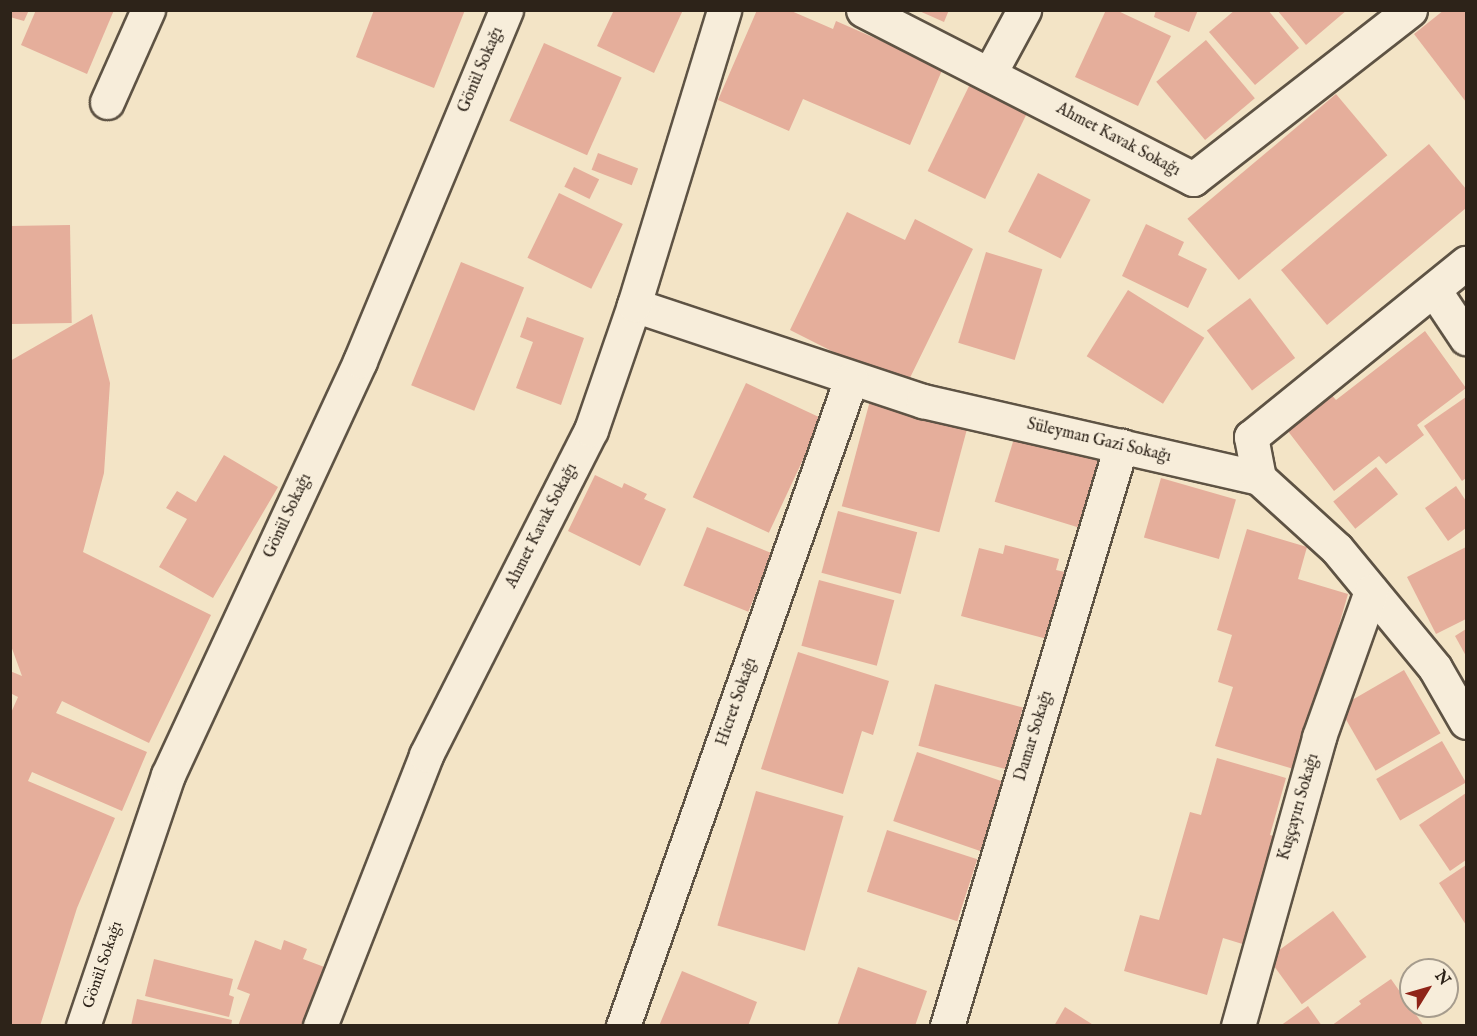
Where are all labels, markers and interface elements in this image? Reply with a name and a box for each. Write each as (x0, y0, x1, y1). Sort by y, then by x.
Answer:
street label: Gönül Sokağı (454, 24, 508, 116)
street label: Ahmet Kavak Sokağı (1053, 99, 1183, 181)
street label: Süleyman Gazi Sokağı (1025, 415, 1173, 467)
street label: Ahmet Kavak Sokağı (502, 460, 582, 592)
street label: Gönül Sokağı (260, 471, 316, 561)
street label: Hicret Sokağı (713, 655, 761, 749)
street label: Damar Sokağı (1011, 688, 1057, 784)
street label: Kuşçayırı Sokağı (1275, 751, 1323, 863)
street label: Gönül Sokağı (79, 919, 127, 1011)
north arrow (1399, 958, 1459, 1018)
text: N (1430, 967, 1454, 990)

